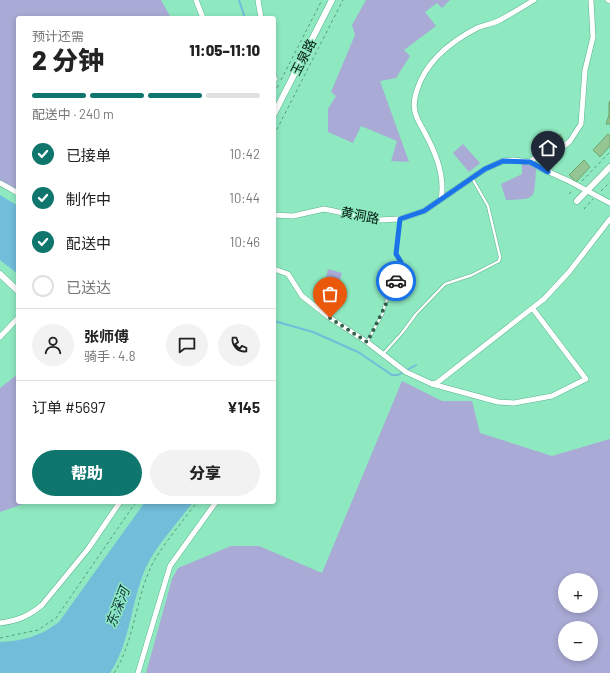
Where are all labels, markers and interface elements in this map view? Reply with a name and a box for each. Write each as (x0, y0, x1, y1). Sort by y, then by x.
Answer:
text: 预计还需 (32, 28, 84, 44)
street label: 玉泉路 (287, 36, 319, 78)
text: 11:05–11:10 (189, 41, 260, 59)
text: 2 分钟 (32, 44, 104, 75)
text: 配送中 · 240 m (32, 106, 114, 122)
pin (531, 131, 565, 172)
icon: home (537, 137, 559, 159)
icon: check (32, 143, 54, 165)
text: 已接单 (66, 146, 111, 164)
text: 10:42 (230, 146, 260, 162)
icon: check (32, 187, 54, 209)
text: 制作中 (66, 190, 111, 208)
text: 10:44 (229, 190, 260, 206)
street label: 黄洞路 (339, 203, 381, 227)
icon: check (32, 231, 54, 253)
text: 配送中 (66, 234, 111, 252)
text: 10:46 (230, 234, 260, 250)
courier (376, 261, 416, 301)
icon: car (385, 270, 407, 292)
pin (313, 277, 347, 318)
text: 已送达 (66, 278, 111, 296)
icon: bag (319, 283, 341, 305)
button: person (32, 324, 74, 366)
button: chat (166, 324, 208, 366)
button: phone (218, 324, 260, 366)
text: 张师傅 (84, 327, 129, 345)
text: 骑手 · 4.8 (84, 348, 135, 364)
text: 订单 #5697 (32, 398, 105, 416)
text: ¥145 (227, 398, 260, 416)
button: 帮助 (32, 450, 142, 496)
button: 分享 (150, 450, 260, 496)
map controls (558, 573, 598, 661)
button: + (558, 573, 598, 613)
water label: 东深河 (102, 582, 134, 630)
button: − (558, 621, 598, 661)

